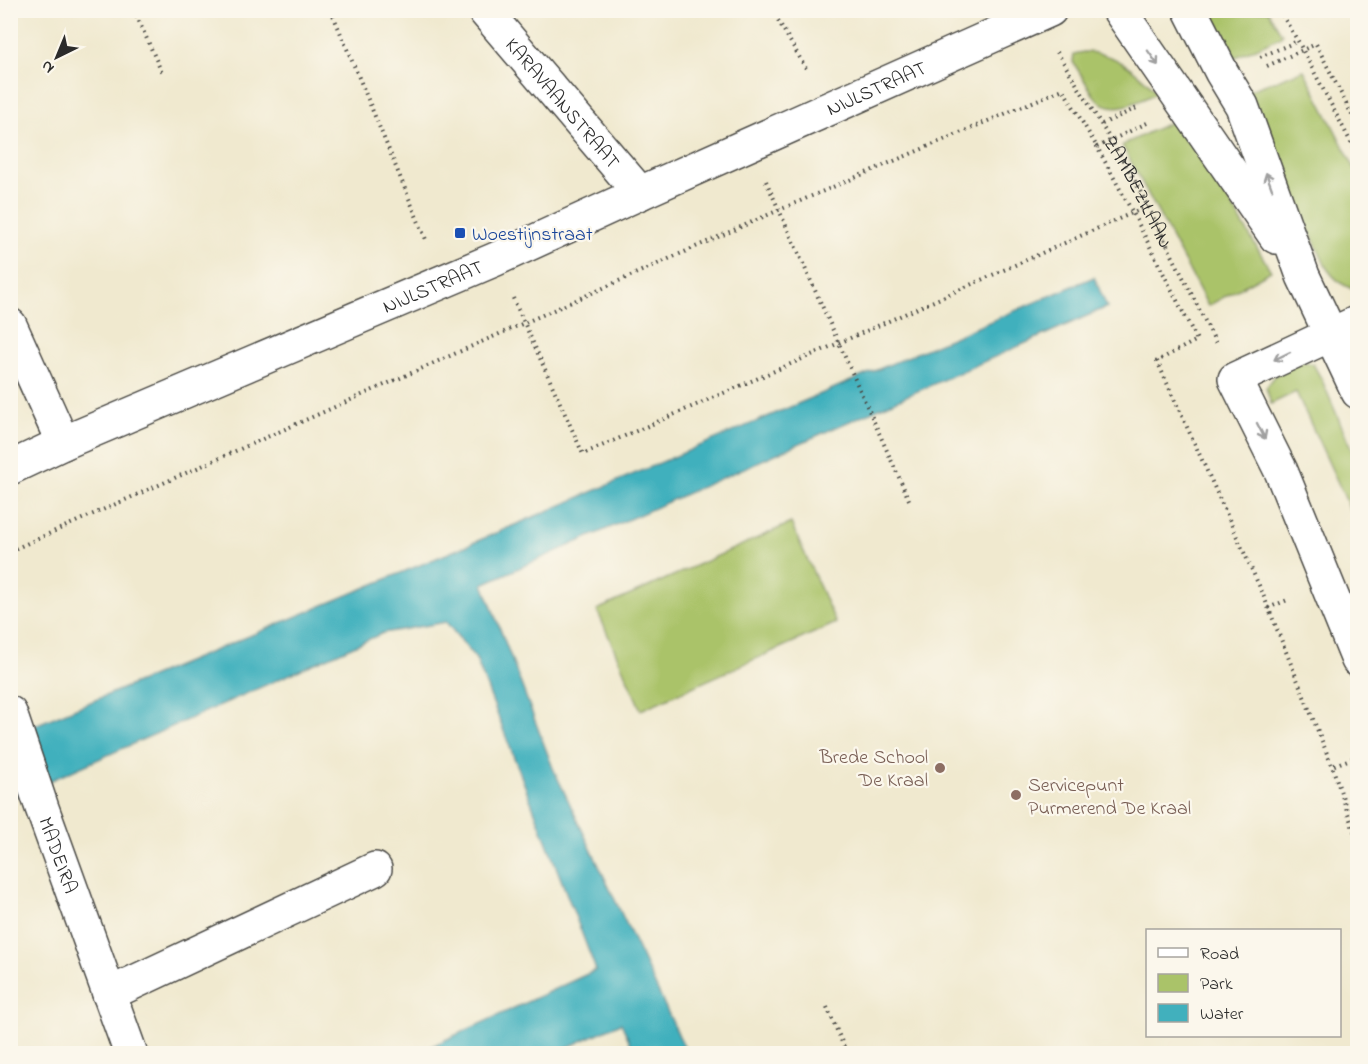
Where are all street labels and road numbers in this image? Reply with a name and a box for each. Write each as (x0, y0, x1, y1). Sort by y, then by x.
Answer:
street label: KARAVAANSTRAAT (497, 32, 626, 176)
street label: NIJLSTRAAT (822, 55, 932, 125)
street label: ZAMBEZILAAN (1095, 132, 1178, 254)
street label: NIJLSTRAAT (379, 254, 488, 323)
street label: MADEIRA (29, 813, 84, 898)

